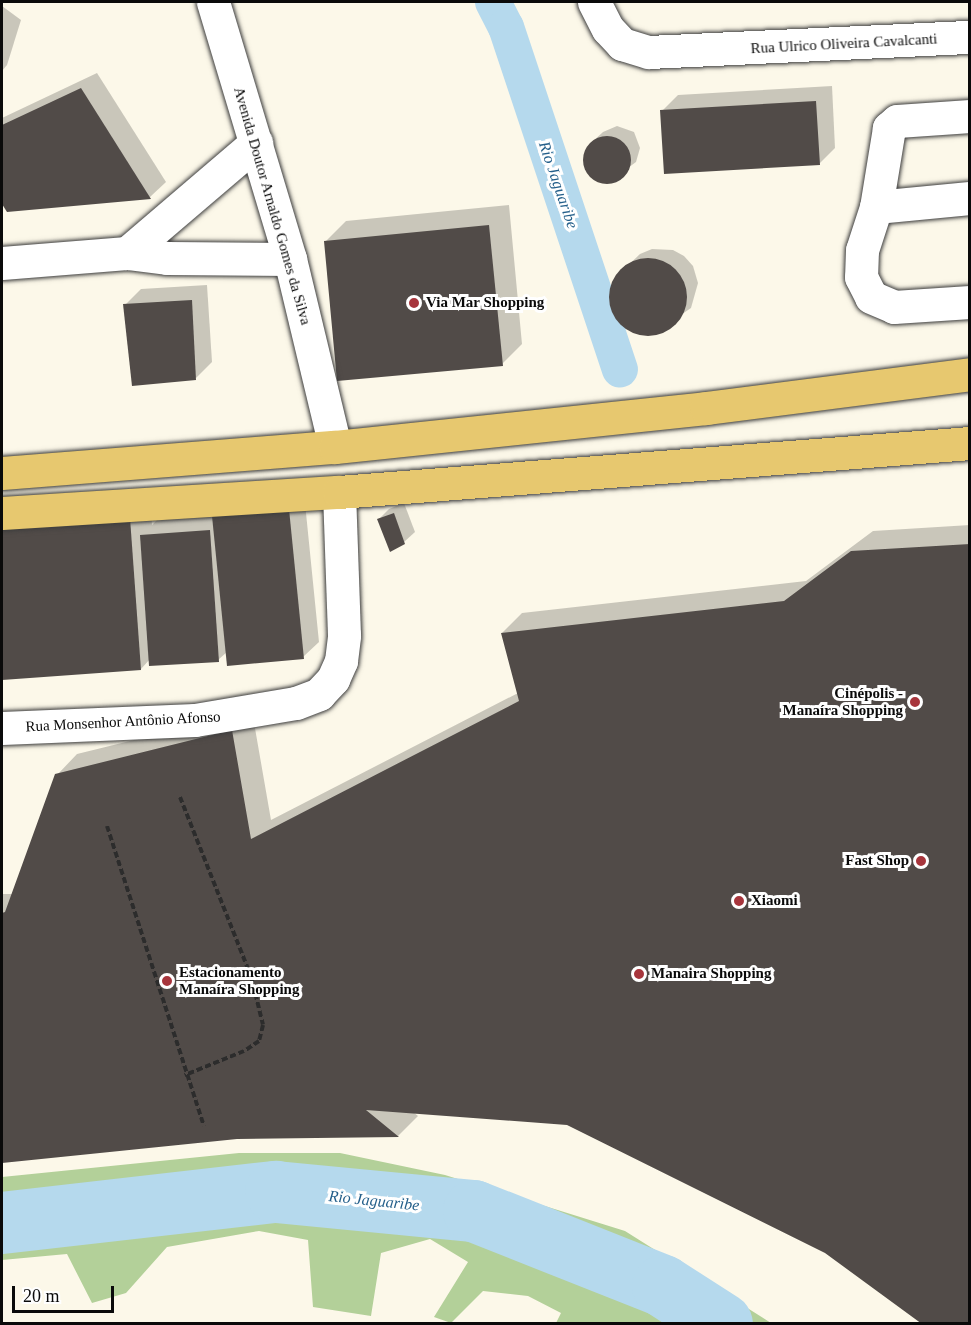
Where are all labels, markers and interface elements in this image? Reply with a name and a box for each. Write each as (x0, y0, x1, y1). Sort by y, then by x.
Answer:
street label: Rua Ulrico Oliveira Cavalcanti (750, 30, 938, 58)
street label: Avenida Doutor Arnaldo Gomes da Silva (229, 85, 315, 327)
water label: Rio Jaguaribe (534, 139, 582, 231)
place label: Via Mar Shopping (426, 294, 545, 312)
marker: Via Mar Shopping (407, 296, 421, 310)
place label: Cinépolis - Manaíra Shopping (783, 684, 903, 719)
marker: Cinépolis - Manaíra Shopping (908, 695, 922, 709)
street label: Rua Monsenhor Antônio Afonso (24, 708, 222, 736)
place label: Fast Shop (845, 852, 909, 870)
marker: Fast Shop (914, 854, 928, 868)
place label: Xiaomi (751, 892, 798, 910)
marker: Xiaomi (732, 894, 746, 908)
place label: Estacionamento Manaíra Shopping (179, 963, 299, 998)
place label: Manaira Shopping (651, 965, 771, 983)
marker: Manaira Shopping (632, 967, 646, 981)
marker: Estacionamento Manaíra Shopping (160, 974, 174, 988)
water label: Rio Jaguaribe (328, 1187, 420, 1215)
scale bar (15, 1274, 117, 1312)
text: 20 m (23, 1286, 60, 1306)

